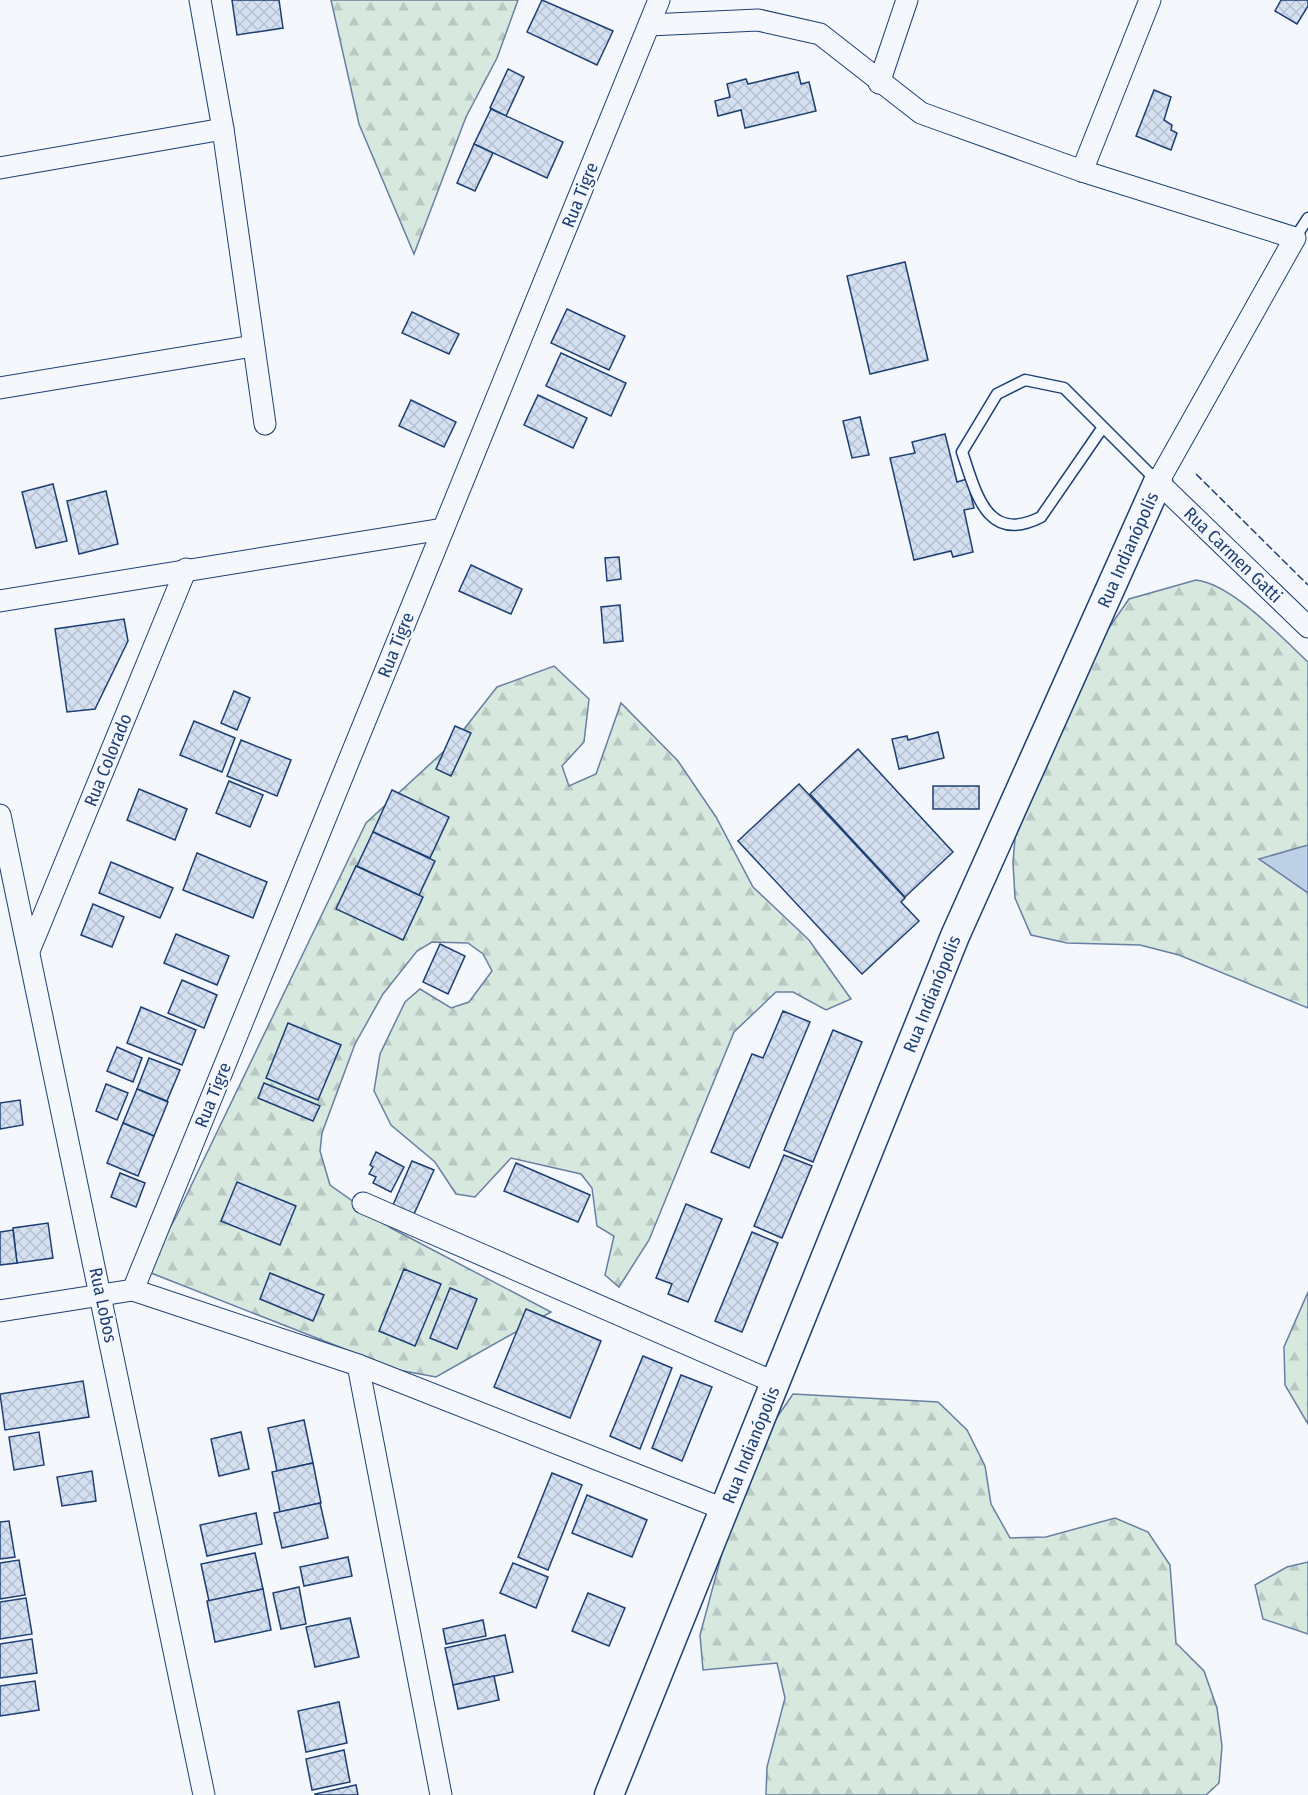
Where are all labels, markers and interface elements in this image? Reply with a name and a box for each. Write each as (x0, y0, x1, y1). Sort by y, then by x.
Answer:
street label: Rua Tigre (557, 159, 603, 231)
street label: Rua Indianópolis (1093, 488, 1163, 611)
street label: Rua Carmen Gatti (1179, 503, 1287, 607)
street label: Rua Tigre (373, 609, 419, 681)
street label: Rua Colorado (79, 710, 137, 810)
street label: Rua Indianópolis (898, 932, 966, 1056)
street label: Rua Tigre (190, 1059, 236, 1131)
street label: Rua Lobos (84, 1266, 122, 1345)
street label: Rua Indianópolis (717, 1383, 785, 1507)

